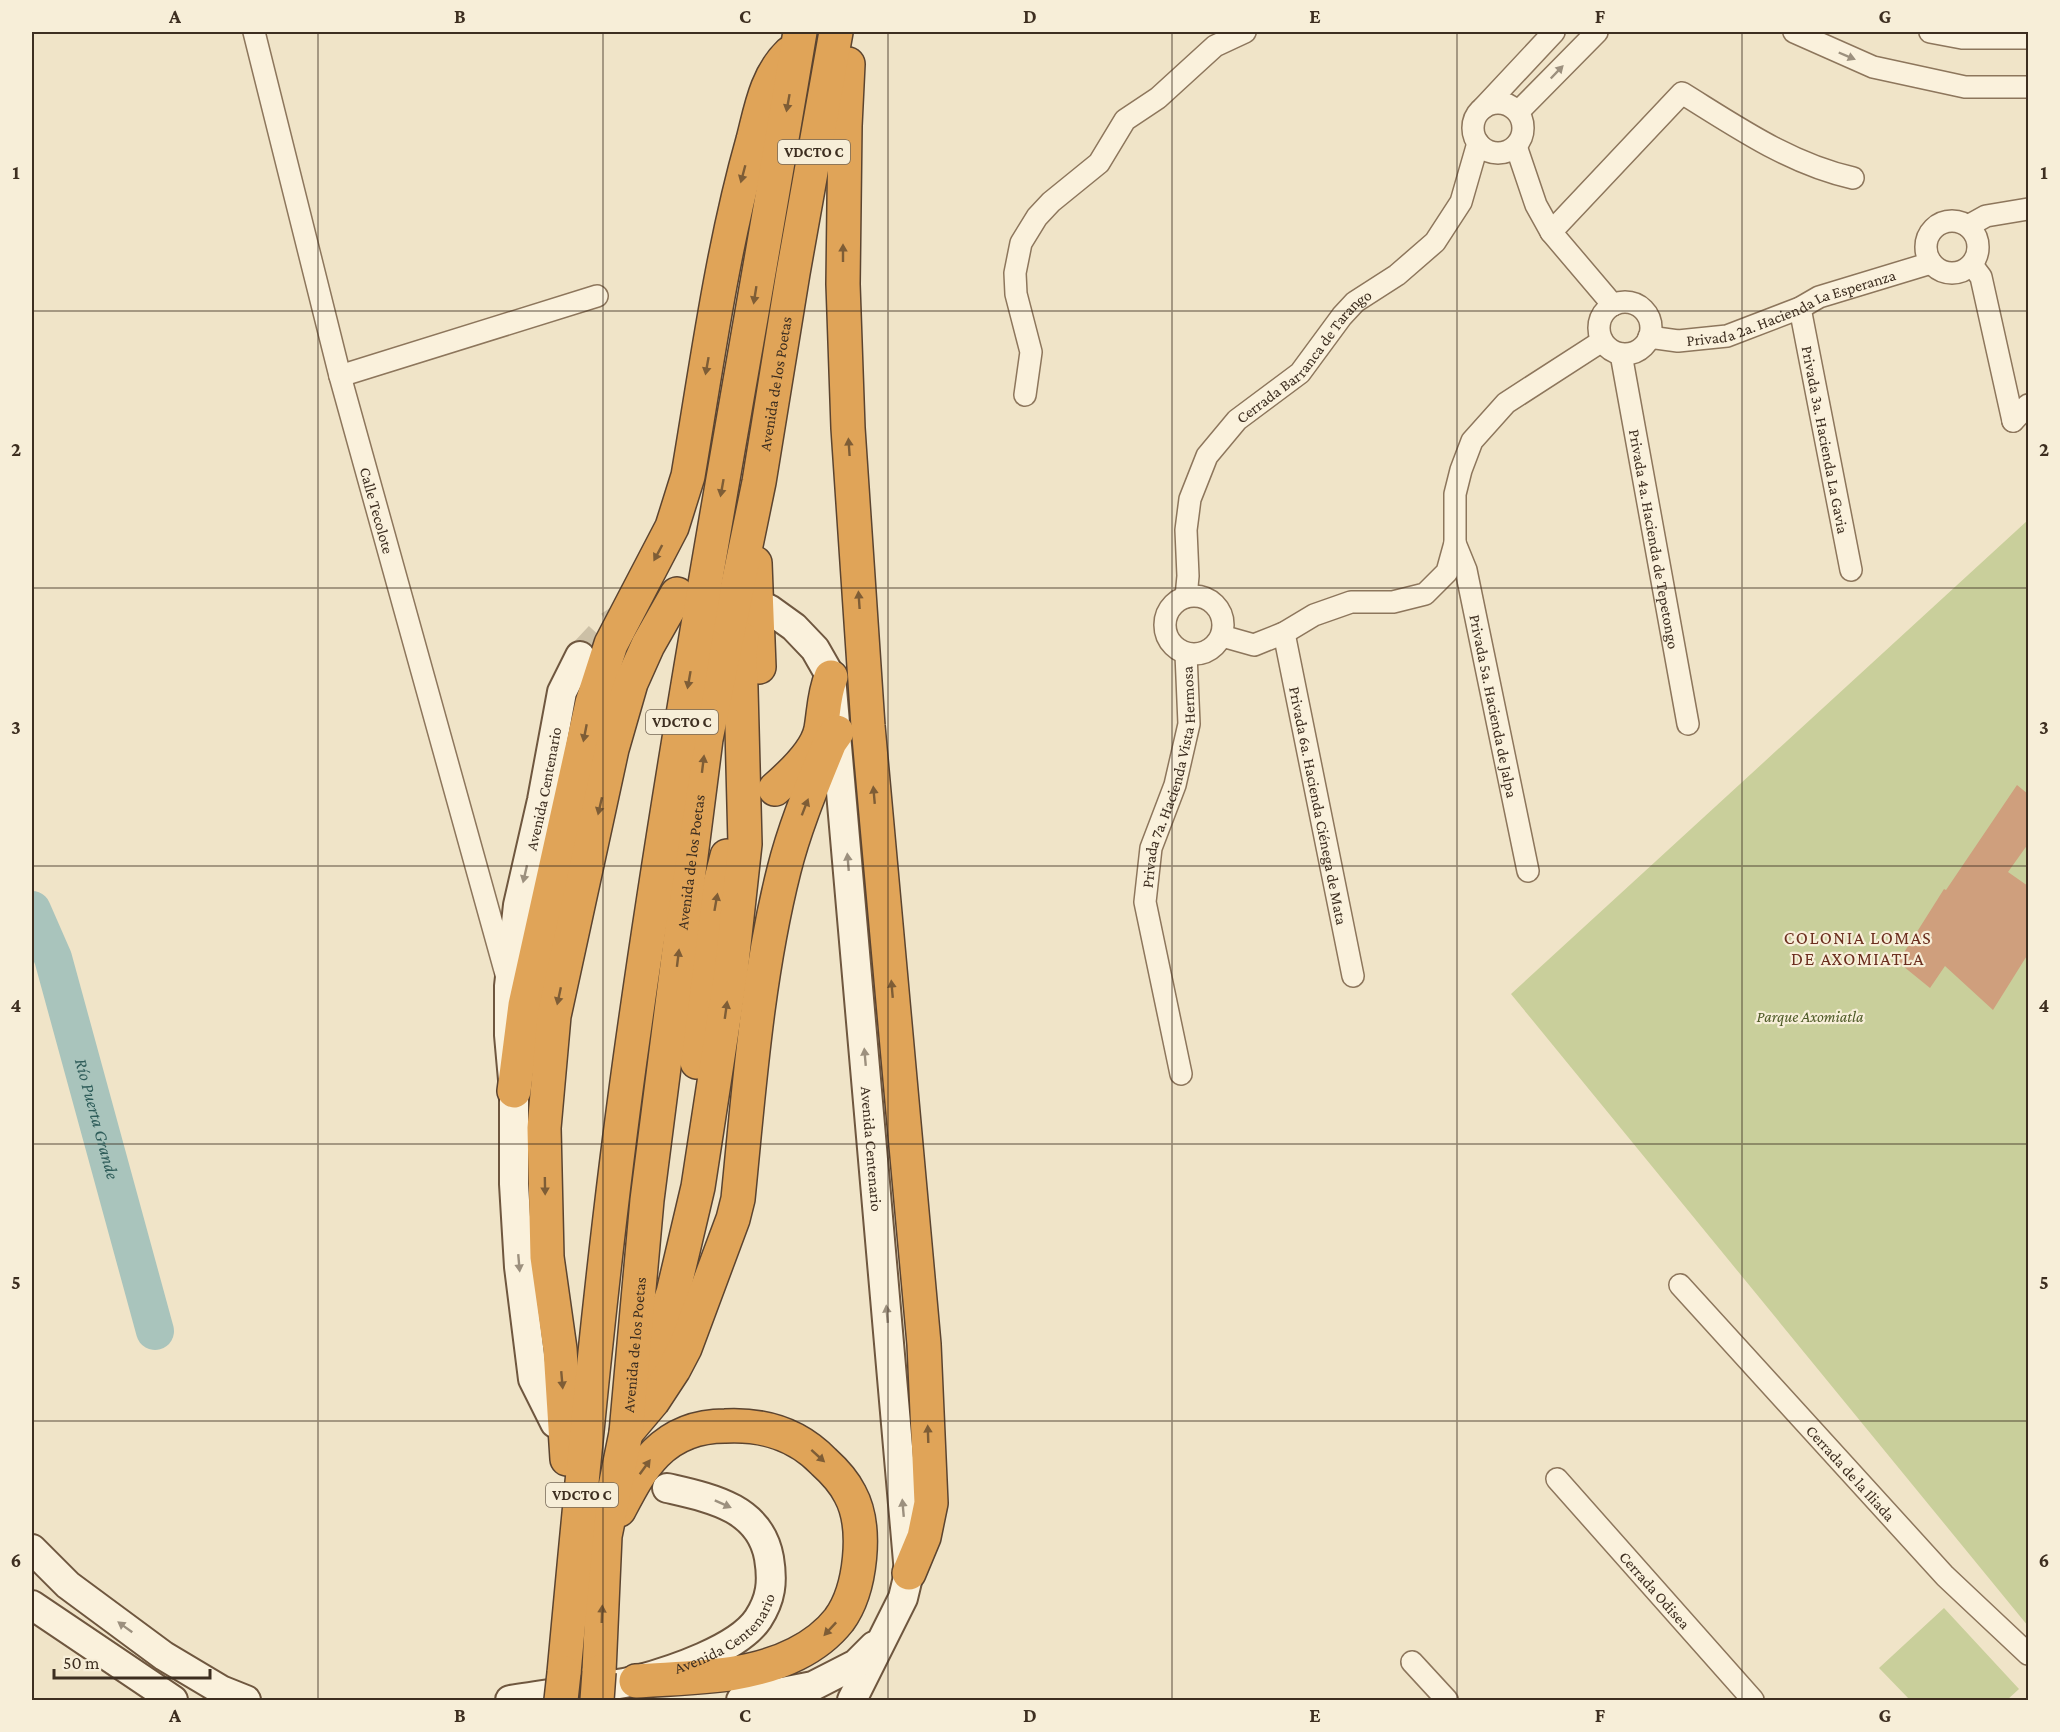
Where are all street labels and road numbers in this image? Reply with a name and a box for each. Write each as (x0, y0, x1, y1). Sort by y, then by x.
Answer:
road number: VDCTO C (778, 140, 850, 164)
street label: Privada 2a. Hacienda La Esperanza (1686, 266, 1898, 349)
street label: Cerrada Barranca de Tarango (1233, 286, 1375, 427)
street label: Avenida de los Poetas (756, 315, 795, 452)
street label: Privada 3a. Hacienda La Gavia (1799, 344, 1852, 536)
street label: Privada 4a. Hacienda de Tepetongo (1626, 428, 1682, 650)
street label: Calle Tecolote (357, 465, 397, 556)
street label: Privada 5a. Hacienda de Jalpa (1466, 613, 1521, 800)
street label: Privada 7a. Hacienda Vista Hermosa (1139, 665, 1198, 889)
street label: Privada 6a. Hacienda Ciénega de Mata (1286, 685, 1351, 927)
road number: VDCTO C (646, 710, 718, 734)
street label: Avenida Centenario (523, 726, 564, 852)
street label: Avenida de los Poetas (674, 793, 708, 931)
street label: Avenida Centenario (858, 1085, 885, 1212)
street label: Avenida de los Poetas (620, 1276, 649, 1413)
street label: Cerrada de la Iliada (1803, 1422, 1899, 1525)
road number: VDCTO C (546, 1483, 618, 1507)
street label: Cerrada Odisea (1616, 1548, 1694, 1633)
street label: Avenida Centenario (672, 1592, 778, 1677)

